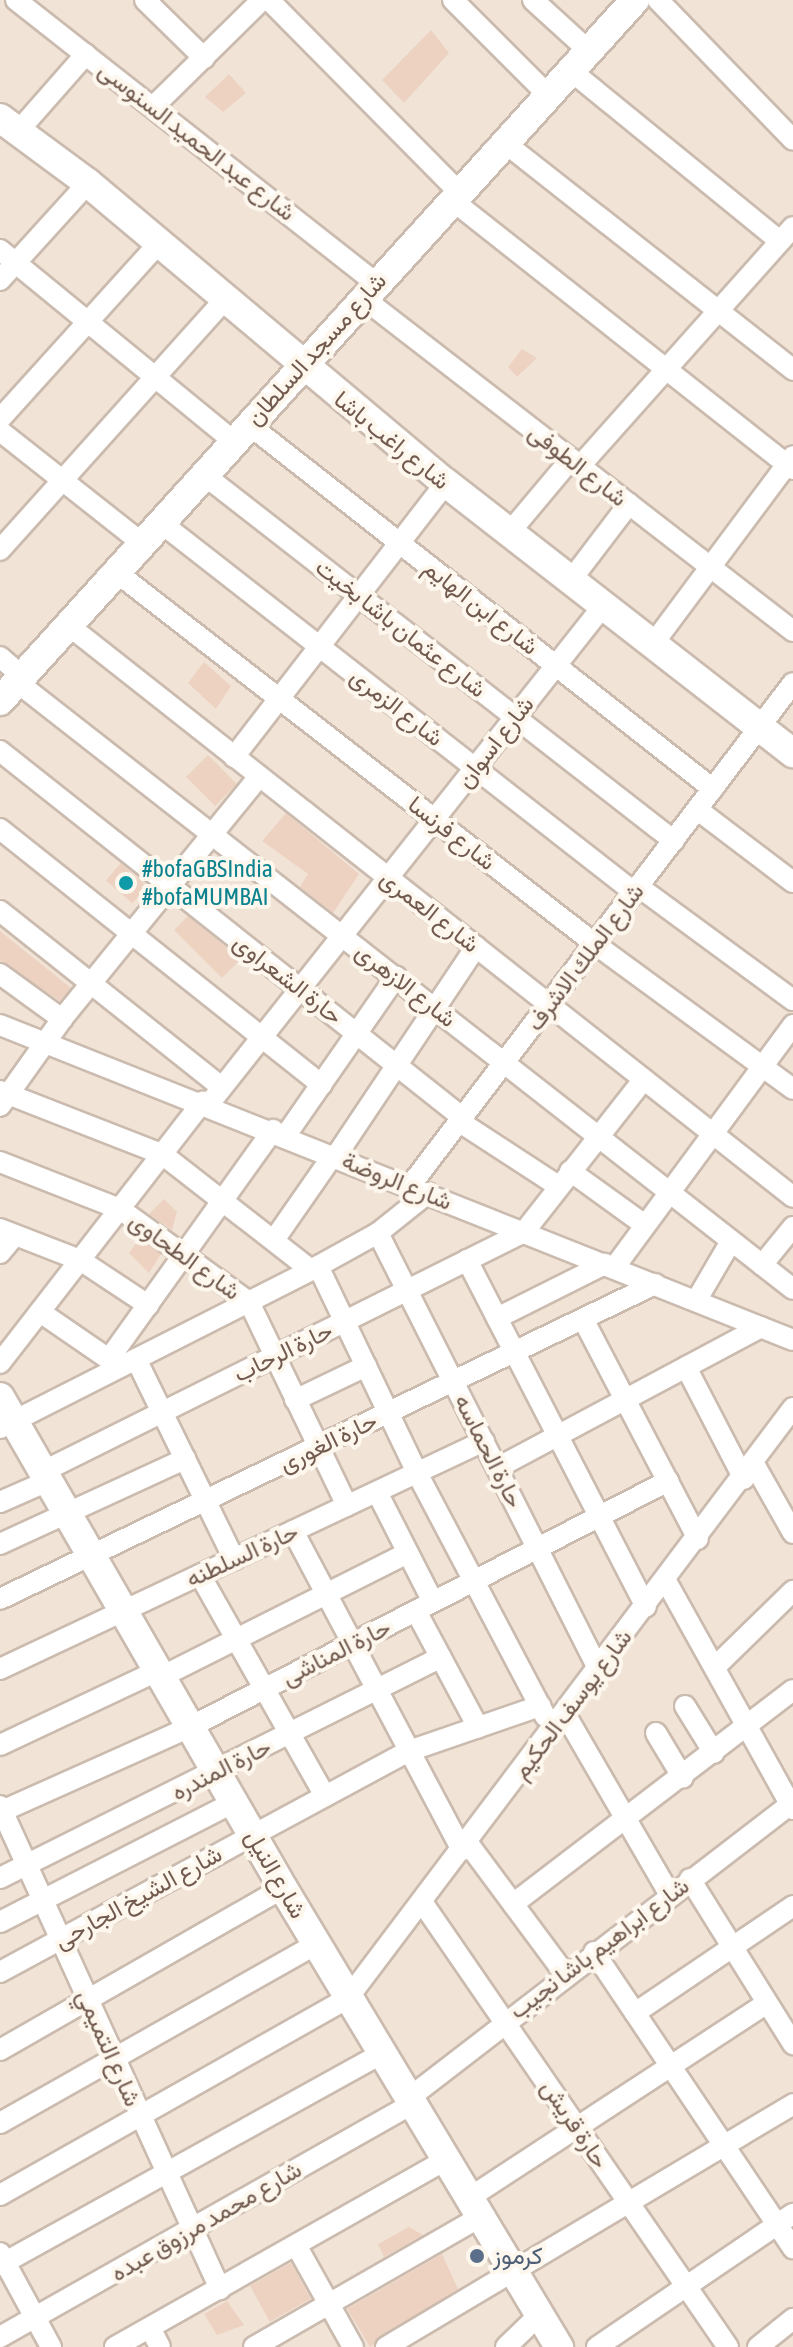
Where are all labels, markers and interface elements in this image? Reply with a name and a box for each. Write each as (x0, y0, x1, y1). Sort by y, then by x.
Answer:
street label: شارع عبد الحميد السنوسى (93, 55, 301, 227)
street label: شارع مسجد السلطان (240, 266, 392, 432)
street label: شارع راغب باشا (328, 385, 456, 495)
street label: شارع الطوفى (523, 417, 633, 513)
street label: شارع عثمان باشا بخيت (310, 552, 492, 704)
street label: شارع ابن الهايم (418, 553, 544, 661)
street label: شارع الزمرى (345, 662, 449, 752)
street label: شارع اسوان (450, 690, 540, 794)
street label: شارع فرنسا (402, 790, 502, 876)
place label: #bofaGBSIndia #bofaMUMBAI (142, 855, 273, 911)
street label: شارع العمرى (375, 863, 485, 959)
marker: #bofaGBSIndia #bofaMUMBAI (117, 874, 135, 892)
street label: شارع الملك الاشرف (520, 878, 650, 1036)
street label: حارة الشعراوى (228, 928, 348, 1030)
street label: شارع الازهرى (350, 937, 462, 1033)
street label: شارع الروضة (338, 1146, 456, 1216)
street label: شارع الطحاوى (124, 1206, 246, 1306)
street label: حارة الرحاب (229, 1316, 337, 1388)
street label: حارة الحماسه (448, 1389, 530, 1513)
street label: حارة الغورى (274, 1406, 382, 1478)
street label: حارة السلطنه (181, 1517, 303, 1593)
street label: حارة المناشى (277, 1612, 395, 1692)
street label: شارع يوسف الحكيم (506, 1623, 638, 1785)
street label: حارة المندره (166, 1732, 276, 1806)
street label: شارع النيل (239, 1824, 313, 1924)
street label: شارع الشيخ الجارحى (49, 1839, 227, 1955)
street label: شارع ابراهيم باشا نجيب (504, 1871, 694, 2025)
street label: شارع التميمي (70, 1985, 148, 2111)
street label: حارة قريش (535, 2074, 615, 2174)
street label: شارع محمد مرزوق عبده (106, 2155, 306, 2287)
place label: كرموز (493, 2242, 543, 2270)
marker: كرموز (468, 2247, 486, 2265)

